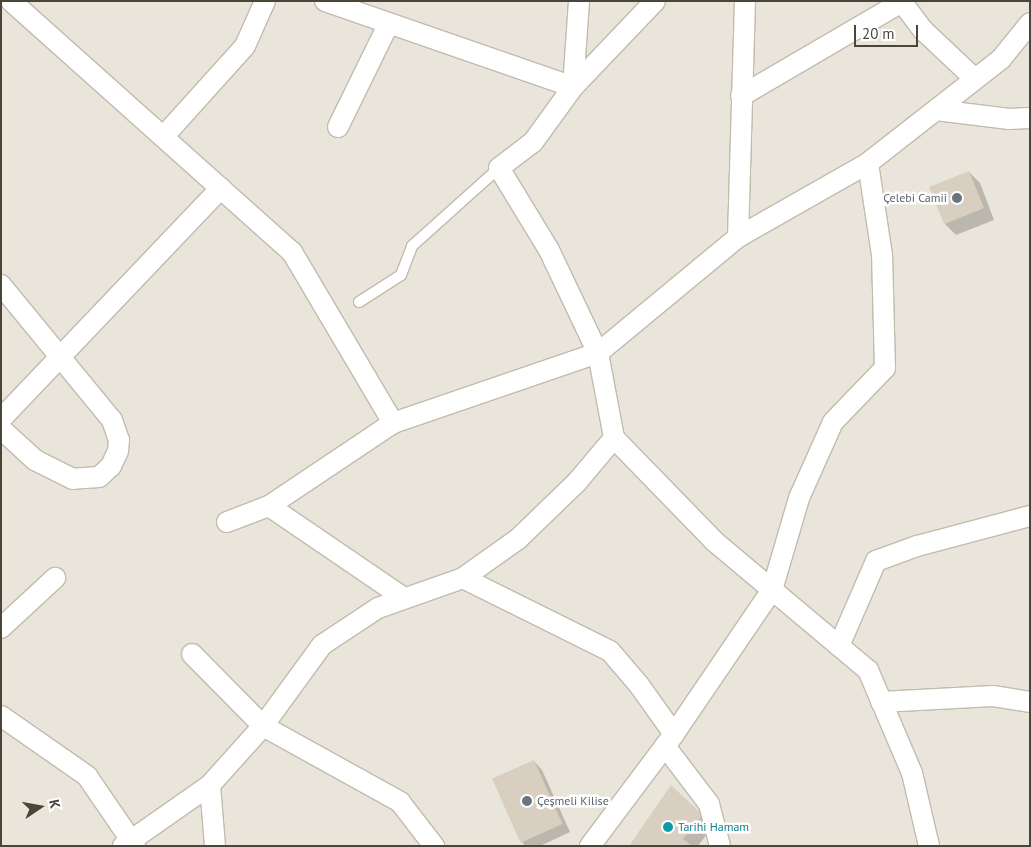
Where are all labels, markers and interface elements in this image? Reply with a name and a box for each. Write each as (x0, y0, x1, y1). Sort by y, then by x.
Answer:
scale bar (856, 15, 920, 47)
text: 20 m (862, 24, 895, 43)
place label: Çelebi Camii (883, 191, 947, 205)
marker: Çelebi Camii (951, 192, 963, 204)
north arrow (15, 782, 65, 832)
place label: Çeşmeli Kilise (537, 794, 609, 808)
marker: Çeşmeli Kilise (521, 795, 533, 807)
text: K (45, 798, 64, 810)
place label: Tarihi Hamam (678, 820, 749, 834)
marker: Tarihi Hamam (662, 821, 674, 833)

